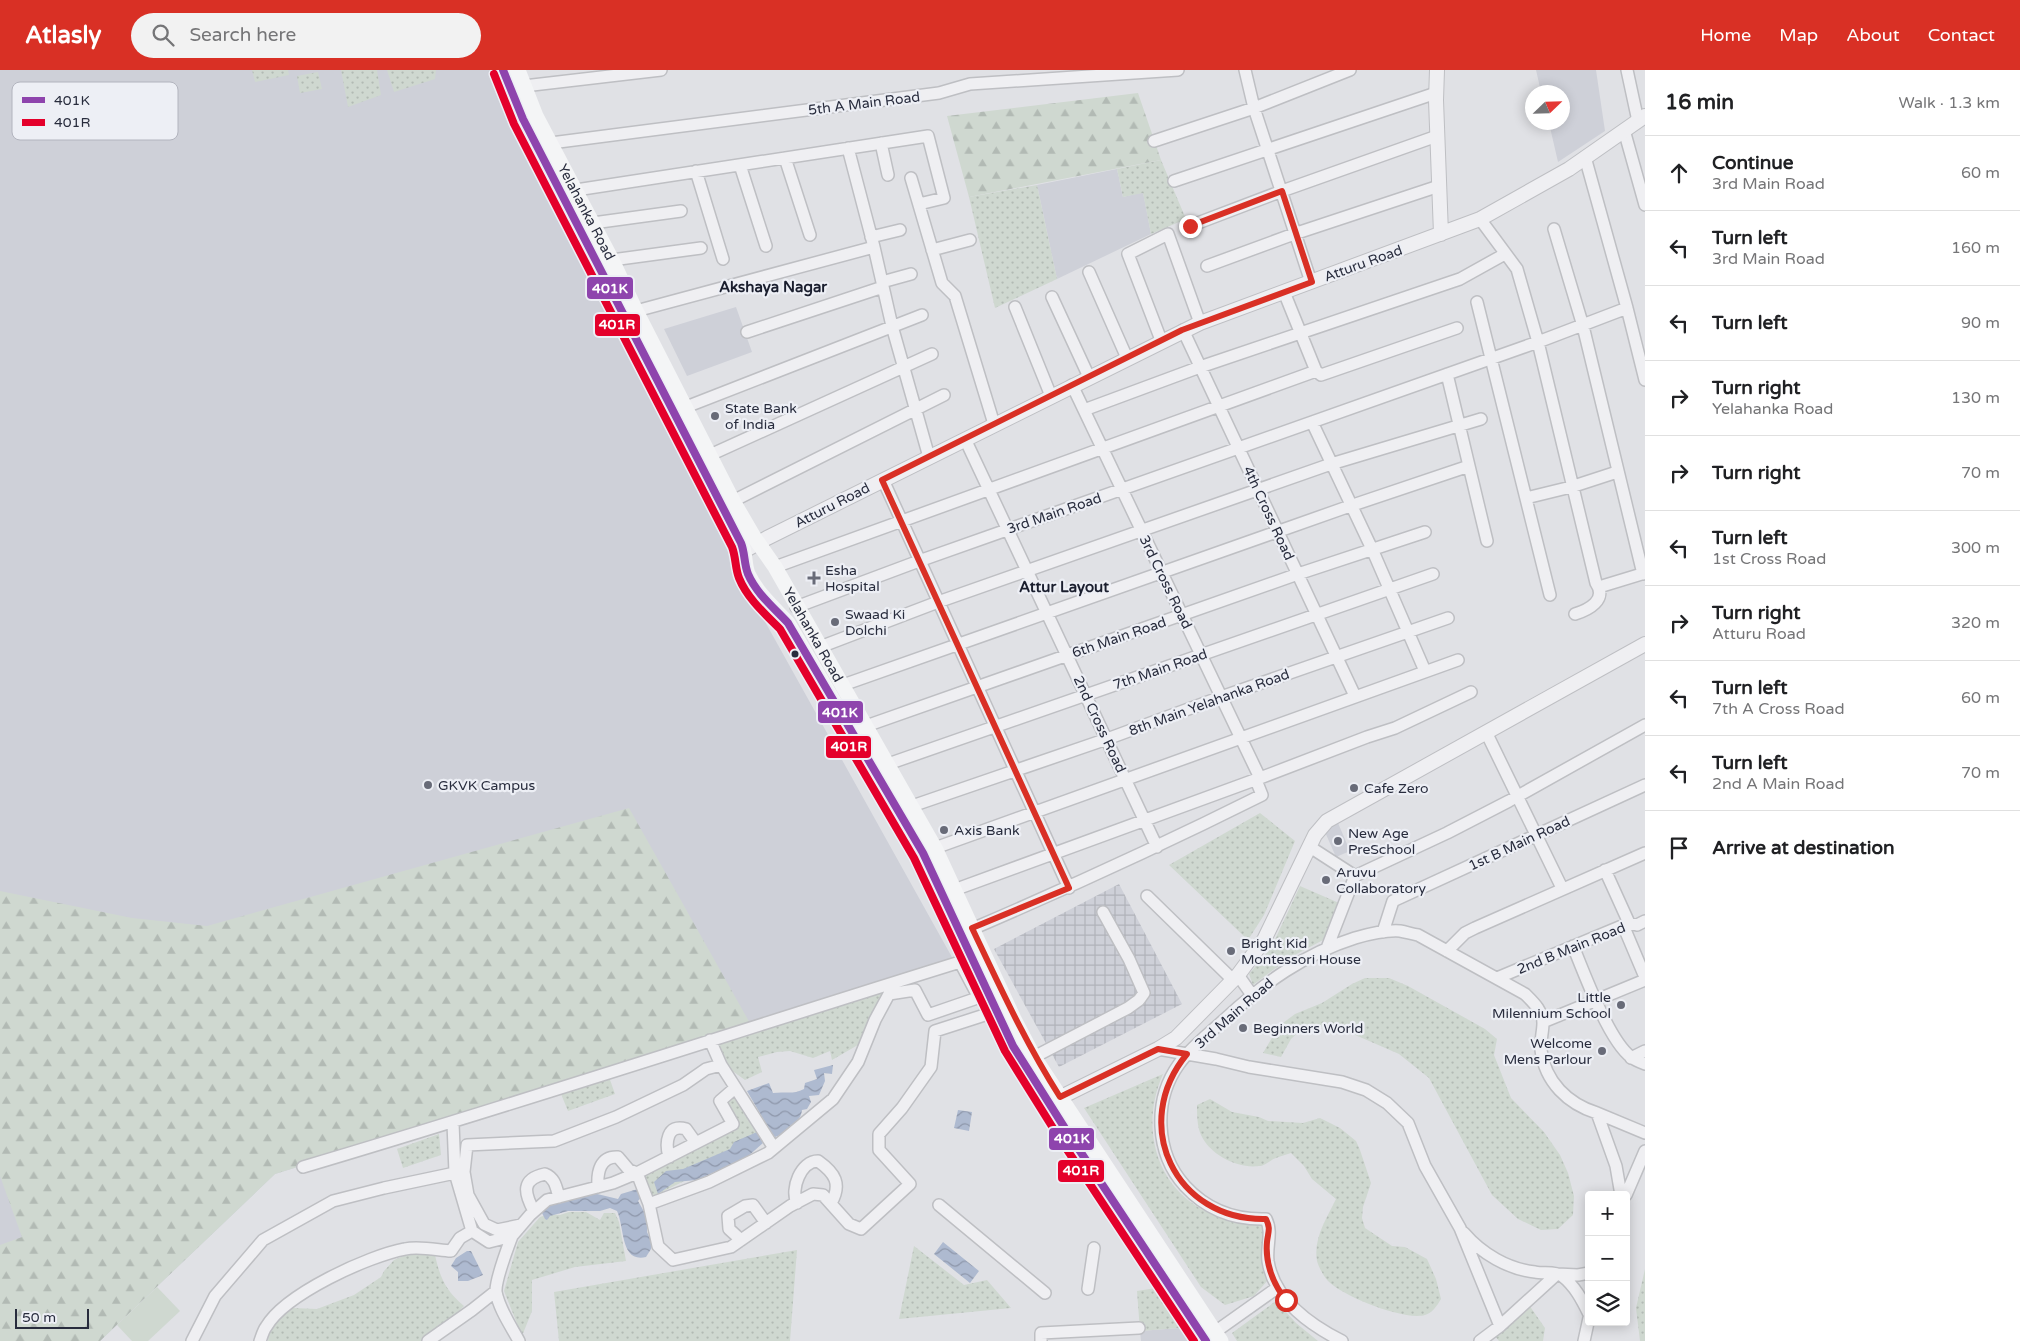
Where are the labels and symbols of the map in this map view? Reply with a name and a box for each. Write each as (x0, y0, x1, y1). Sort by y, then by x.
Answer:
legend (12, 82, 178, 140)
north arrow (1525, 85, 1570, 130)
street label: 5th A Main Road (807, 88, 921, 119)
text: 401K (54, 92, 90, 109)
text: 401R (54, 114, 90, 131)
street label: Yelahanka Road (554, 161, 619, 263)
route end (1179, 215, 1202, 238)
street label: Atturu Road (1322, 241, 1405, 285)
line badge: 401K (586, 276, 634, 300)
district label: Akshaya Nagar (719, 278, 827, 297)
text: 401K (592, 280, 628, 297)
line badge: 401R (594, 313, 641, 337)
text: 401R (599, 316, 635, 333)
place label: State Bank of India (725, 400, 797, 433)
marker: State Bank of India (709, 410, 721, 422)
street label: 4th Cross Road (1239, 463, 1298, 563)
street label: Atturu Road (792, 479, 873, 532)
street label: 3rd Main Road (1005, 489, 1104, 538)
street label: 3rd Cross Road (1136, 533, 1196, 632)
place label: Esha Hospital (825, 562, 880, 595)
marker: Esha Hospital (807, 571, 821, 585)
district label: Attur Layout (1019, 578, 1109, 597)
street label: Yelahanka Road (779, 584, 847, 685)
place label: Swaad Ki Dolchi (845, 606, 905, 639)
street label: 6th Main Road (1070, 613, 1169, 662)
marker: Swaad Ki Dolchi (829, 616, 841, 628)
street label: 7th Main Road (1111, 645, 1210, 694)
unlabelled marker (790, 649, 800, 659)
street label: 8th Main Yelahanka Road (1127, 665, 1292, 739)
street label: 2nd Cross Road (1070, 673, 1130, 776)
line badge: 401K (817, 700, 864, 724)
text: 401K (822, 704, 858, 721)
line badge: 401R (825, 735, 872, 759)
text: 401R (831, 738, 867, 755)
place label: GKVK Campus (438, 777, 536, 794)
marker: GKVK Campus (422, 779, 434, 791)
place label: Cafe Zero (1364, 780, 1428, 797)
marker: Cafe Zero (1348, 782, 1360, 794)
street label: 1st B Main Road (1466, 813, 1573, 874)
place label: Axis Bank (954, 822, 1020, 839)
marker: Axis Bank (938, 824, 950, 836)
place label: New Age PreSchool (1348, 825, 1415, 858)
marker: New Age PreSchool (1332, 835, 1344, 847)
place label: Aruvu Collaboratory (1336, 864, 1426, 897)
marker: Aruvu Collaboratory (1320, 874, 1332, 886)
street label: 2nd B Main Road (1515, 919, 1628, 978)
place label: Bright Kid Montessori House (1241, 935, 1361, 968)
marker: Bright Kid Montessori House (1225, 945, 1237, 957)
street label: 3rd Main Road (1192, 975, 1277, 1052)
place label: Little Milennium School (1492, 989, 1611, 1022)
marker: Little Milennium School (1615, 999, 1627, 1011)
place label: Beginners World (1253, 1020, 1363, 1037)
marker: Beginners World (1237, 1022, 1249, 1034)
place label: Welcome Mens Parlour (1504, 1035, 1593, 1068)
marker: Welcome Mens Parlour (1596, 1045, 1608, 1057)
line badge: 401K (1048, 1127, 1095, 1151)
text: 401K (1054, 1130, 1090, 1147)
line badge: 401R (1057, 1159, 1105, 1183)
text: 401R (1063, 1162, 1099, 1179)
route start (1275, 1289, 1298, 1312)
scale bar (15, 1306, 89, 1329)

